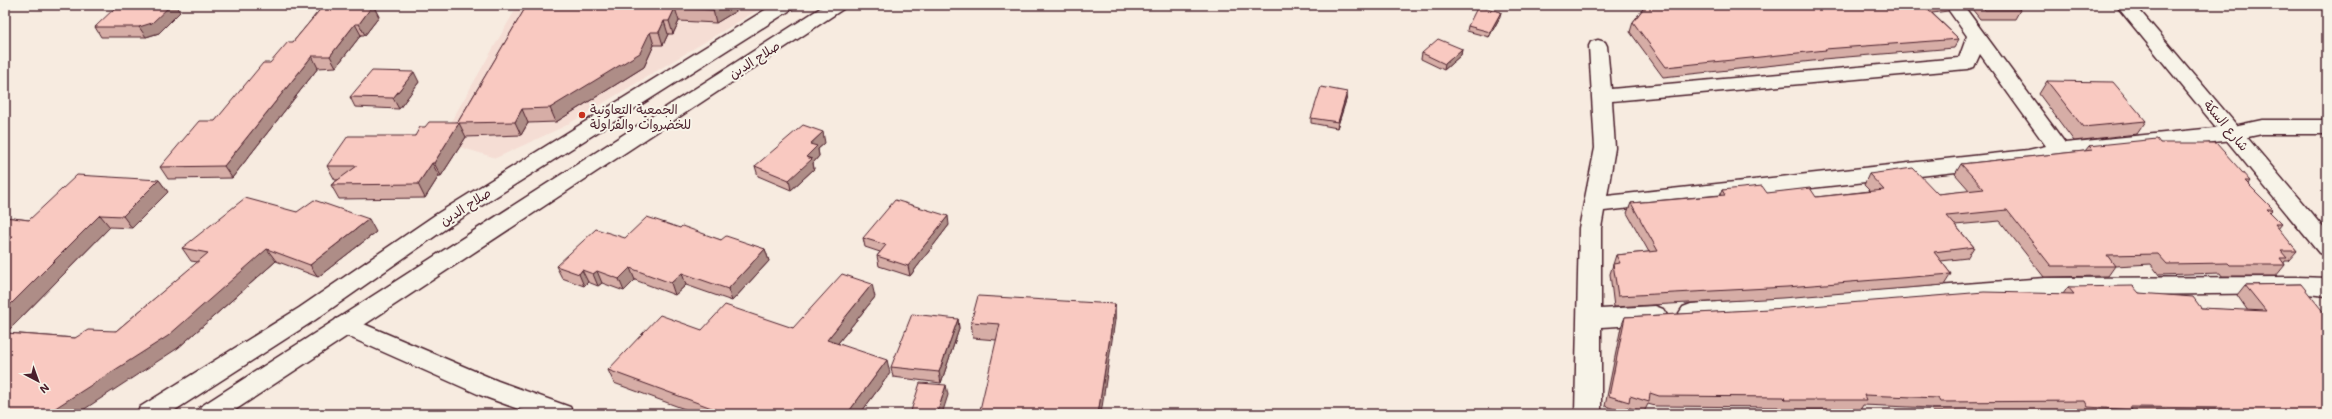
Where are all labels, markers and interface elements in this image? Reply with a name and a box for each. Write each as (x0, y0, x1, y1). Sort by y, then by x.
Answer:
street label: صلاح الدين (725, 36, 784, 83)
street label: شارع السكة (2199, 96, 2253, 155)
place label: الجمعية التعاونية للخضروات والفراولة (590, 100, 691, 133)
marker: الجمعية التعاونية للخضروات والفراولة (577, 110, 587, 120)
street label: صلاح الدين (436, 183, 495, 230)
north arrow (18, 361, 58, 401)
text: N (37, 381, 53, 397)

